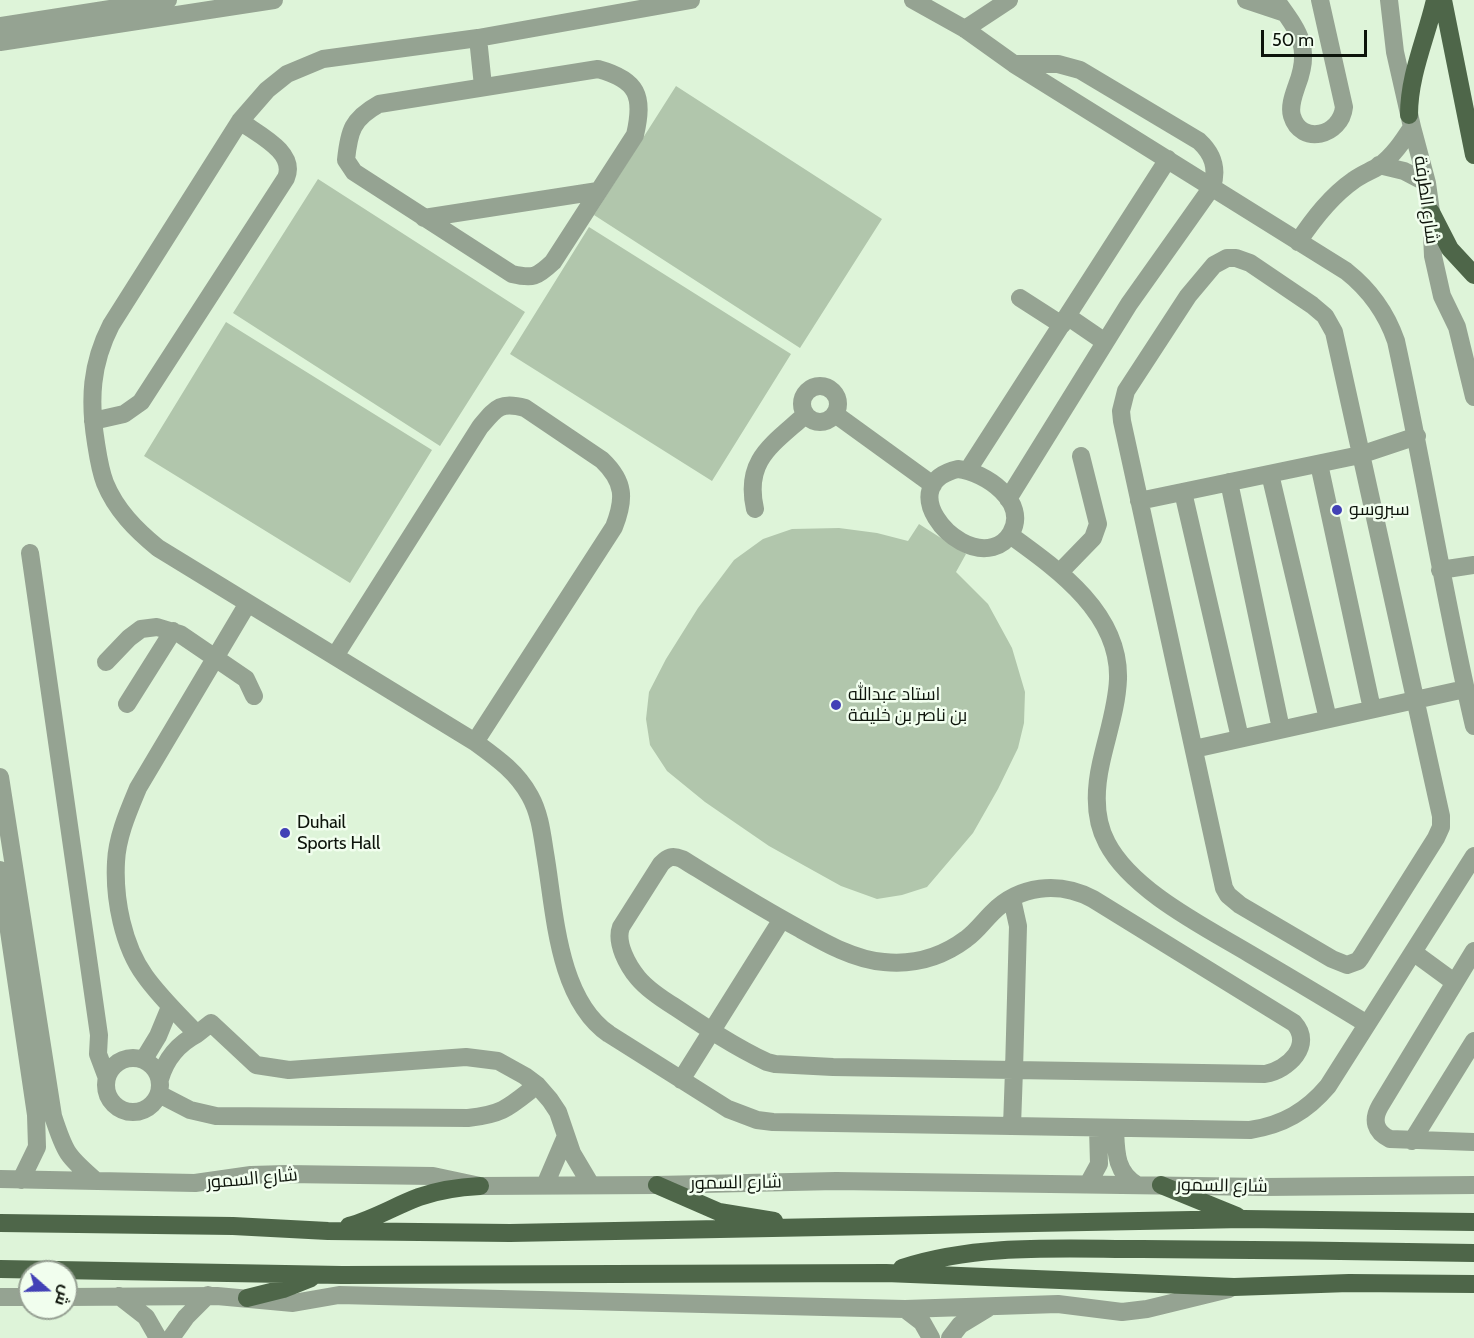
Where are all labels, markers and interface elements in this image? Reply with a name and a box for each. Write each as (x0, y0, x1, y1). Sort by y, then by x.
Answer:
scale bar (1264, 18, 1370, 56)
text: 50 m (1272, 29, 1314, 51)
street label: شارع الطرفة (1409, 154, 1443, 246)
place label: سبروسو (1349, 499, 1410, 521)
marker: سبروسو (1330, 503, 1344, 517)
place label: استاد عبدالله بن ناصر بن خليفة (848, 684, 967, 726)
marker: استاد عبدالله بن ناصر بن خليفة (829, 698, 843, 712)
place label: Duhail Sports Hall (297, 812, 380, 854)
marker: Duhail Sports Hall (278, 826, 292, 840)
street label: شارع السمور (205, 1164, 299, 1194)
street label: شارع السمور (690, 1171, 782, 1195)
street label: شارع السمور (1176, 1174, 1268, 1198)
north arrow (18, 1260, 78, 1320)
text: ش (51, 1283, 76, 1309)

